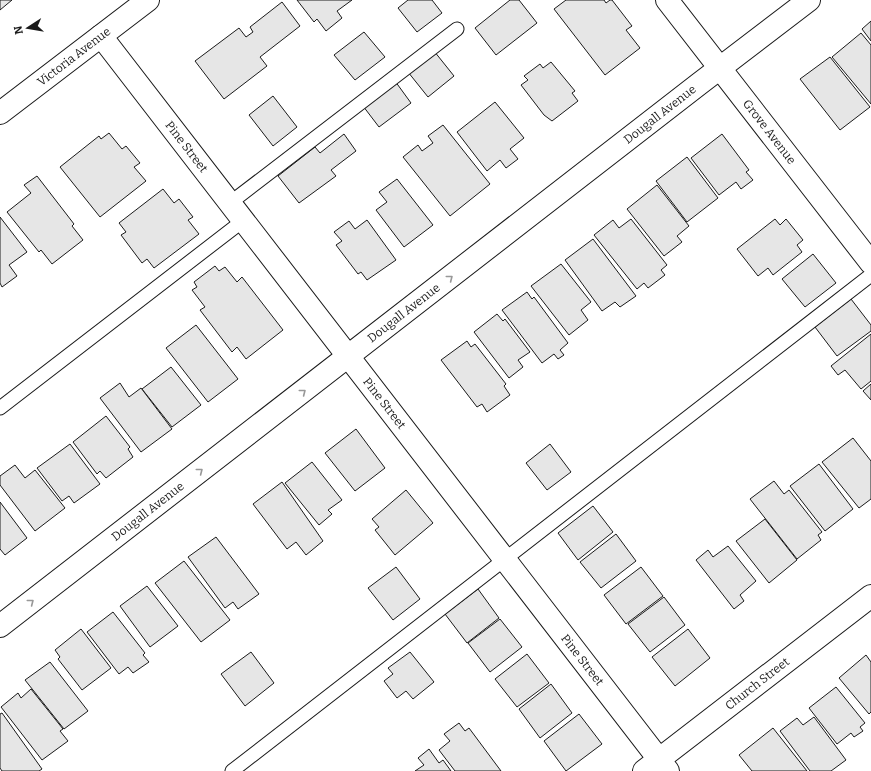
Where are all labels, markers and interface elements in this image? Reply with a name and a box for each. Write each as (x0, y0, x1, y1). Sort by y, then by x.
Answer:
north arrow (8, 8, 48, 48)
text: N (11, 24, 26, 35)
street label: Victoria Avenue (35, 24, 113, 89)
street label: Dougall Avenue (621, 82, 699, 147)
street label: Grove Avenue (740, 97, 799, 167)
street label: Pine Street (162, 118, 211, 176)
one-way arrow (445, 276, 452, 283)
street label: Dougall Avenue (365, 280, 443, 345)
street label: Pine Street (360, 375, 409, 432)
one-way arrow (298, 389, 305, 396)
one-way arrow (195, 469, 202, 476)
street label: Dougall Avenue (109, 479, 187, 544)
one-way arrow (26, 600, 33, 607)
street label: Pine Street (558, 631, 607, 689)
street label: Church Street (722, 654, 793, 713)

